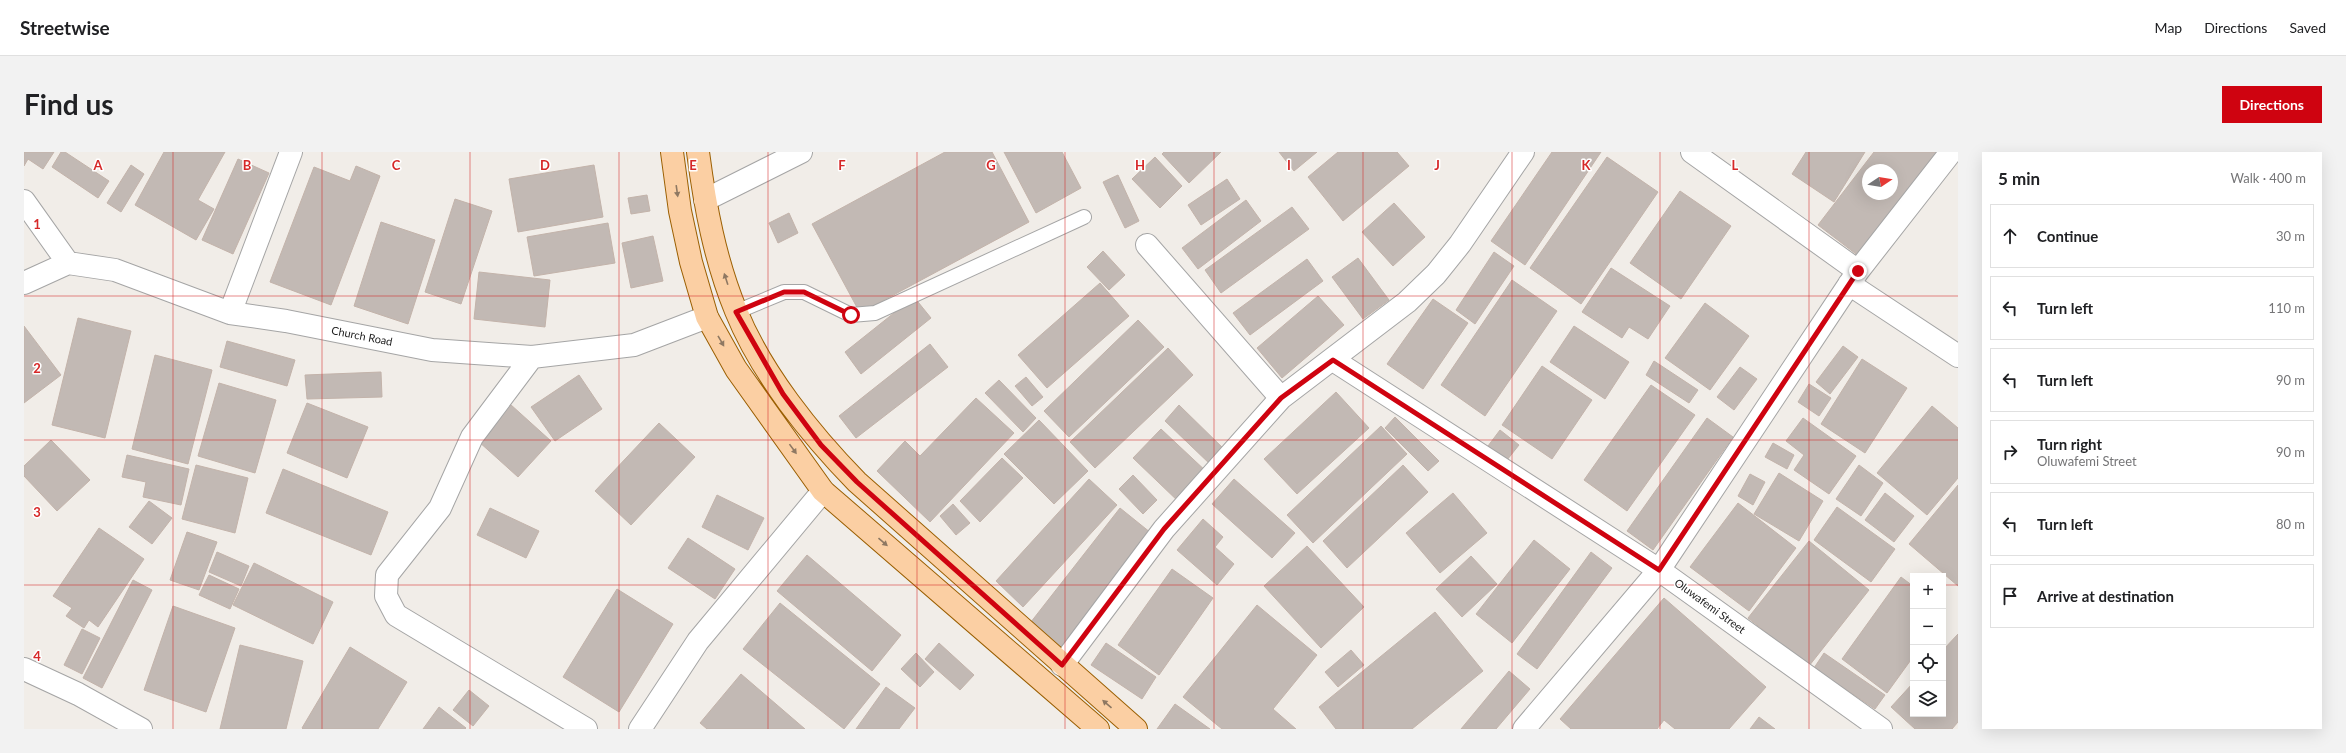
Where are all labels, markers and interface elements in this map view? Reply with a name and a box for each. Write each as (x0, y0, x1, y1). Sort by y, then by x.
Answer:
text: Streetwise (20, 16, 110, 39)
text: Map (2155, 19, 2182, 36)
text: Directions (2204, 19, 2267, 36)
text: Saved (2289, 19, 2326, 36)
button: Directions (2222, 86, 2322, 123)
text: Find us (24, 87, 114, 121)
text: A (92, 157, 103, 173)
text: B (243, 157, 252, 173)
text: C (392, 157, 401, 173)
text: D (540, 157, 550, 173)
text: E (689, 157, 697, 173)
text: F (838, 157, 846, 173)
text: G (986, 157, 996, 173)
text: H (1135, 157, 1145, 173)
text: I (1287, 157, 1291, 173)
text: J (1434, 157, 1440, 173)
text: K (1582, 157, 1592, 173)
text: L (1732, 157, 1739, 173)
north arrow (1862, 164, 1898, 200)
text: 5 min (1998, 168, 2040, 189)
text: Walk · 400 m (2230, 170, 2306, 186)
one-way arrow (674, 185, 680, 197)
text: 1 (33, 216, 41, 232)
icon: ahead (1999, 225, 2021, 247)
text: Continue (2037, 227, 2098, 245)
text: 30 m (2276, 228, 2305, 244)
route end (1849, 262, 1867, 280)
one-way arrow (723, 273, 729, 285)
icon: left (1999, 297, 2021, 319)
text: Turn left (2037, 299, 2093, 317)
text: 110 m (2268, 300, 2305, 316)
route start (842, 306, 860, 324)
street label: Church Road (330, 323, 394, 348)
one-way arrow (717, 335, 724, 347)
text: 2 (33, 360, 41, 376)
icon: left (1999, 369, 2021, 391)
text: Turn left (2037, 371, 2093, 389)
text: 90 m (2276, 372, 2305, 388)
text: Turn right (2037, 435, 2102, 453)
icon: right (1999, 441, 2021, 463)
one-way arrow (789, 444, 797, 455)
text: 90 m (2276, 444, 2305, 460)
text: Oluwafemi Street (2037, 453, 2137, 469)
text: 3 (33, 504, 41, 520)
icon: left (1999, 513, 2021, 535)
text: Turn left (2037, 515, 2093, 533)
text: 80 m (2276, 516, 2305, 532)
one-way arrow (877, 538, 888, 547)
map controls (1910, 573, 1946, 717)
button: + (1910, 573, 1946, 609)
street label: Oluwafemi Street (1672, 576, 1748, 636)
icon: arrive (1999, 585, 2021, 607)
text: Arrive at destination (2037, 587, 2174, 605)
button: − (1910, 609, 1946, 645)
button: locate (1910, 645, 1946, 681)
text: 4 (33, 648, 41, 664)
button: layers (1910, 681, 1946, 717)
one-way arrow (1101, 699, 1112, 708)

